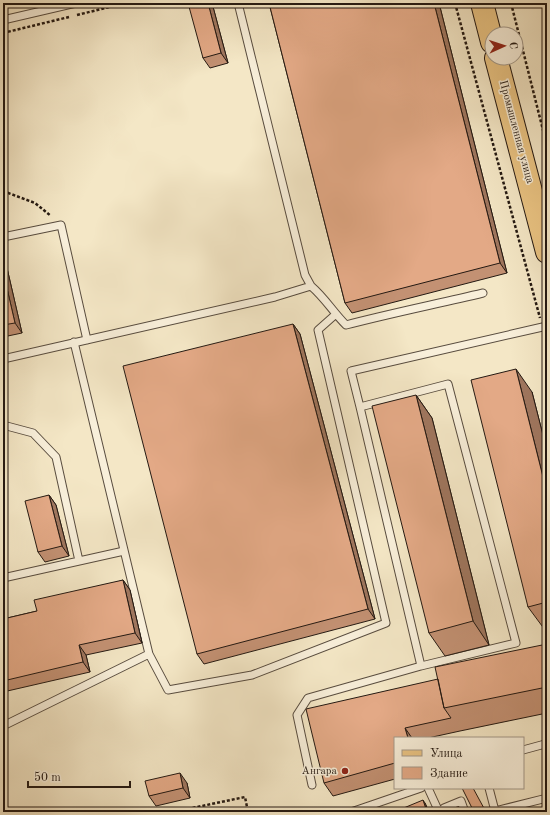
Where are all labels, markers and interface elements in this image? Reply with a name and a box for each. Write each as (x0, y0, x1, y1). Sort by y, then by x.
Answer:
north arrow (484, 26, 524, 66)
text: С (507, 42, 518, 49)
street label: Промышленная улица (497, 79, 535, 185)
legend (394, 737, 524, 789)
text: Улица (430, 748, 463, 760)
scale bar (28, 763, 130, 789)
place label: Ангара (302, 766, 338, 777)
marker: Ангара (340, 766, 350, 776)
text: Здание (430, 768, 468, 780)
text: 50 m (34, 771, 61, 784)

